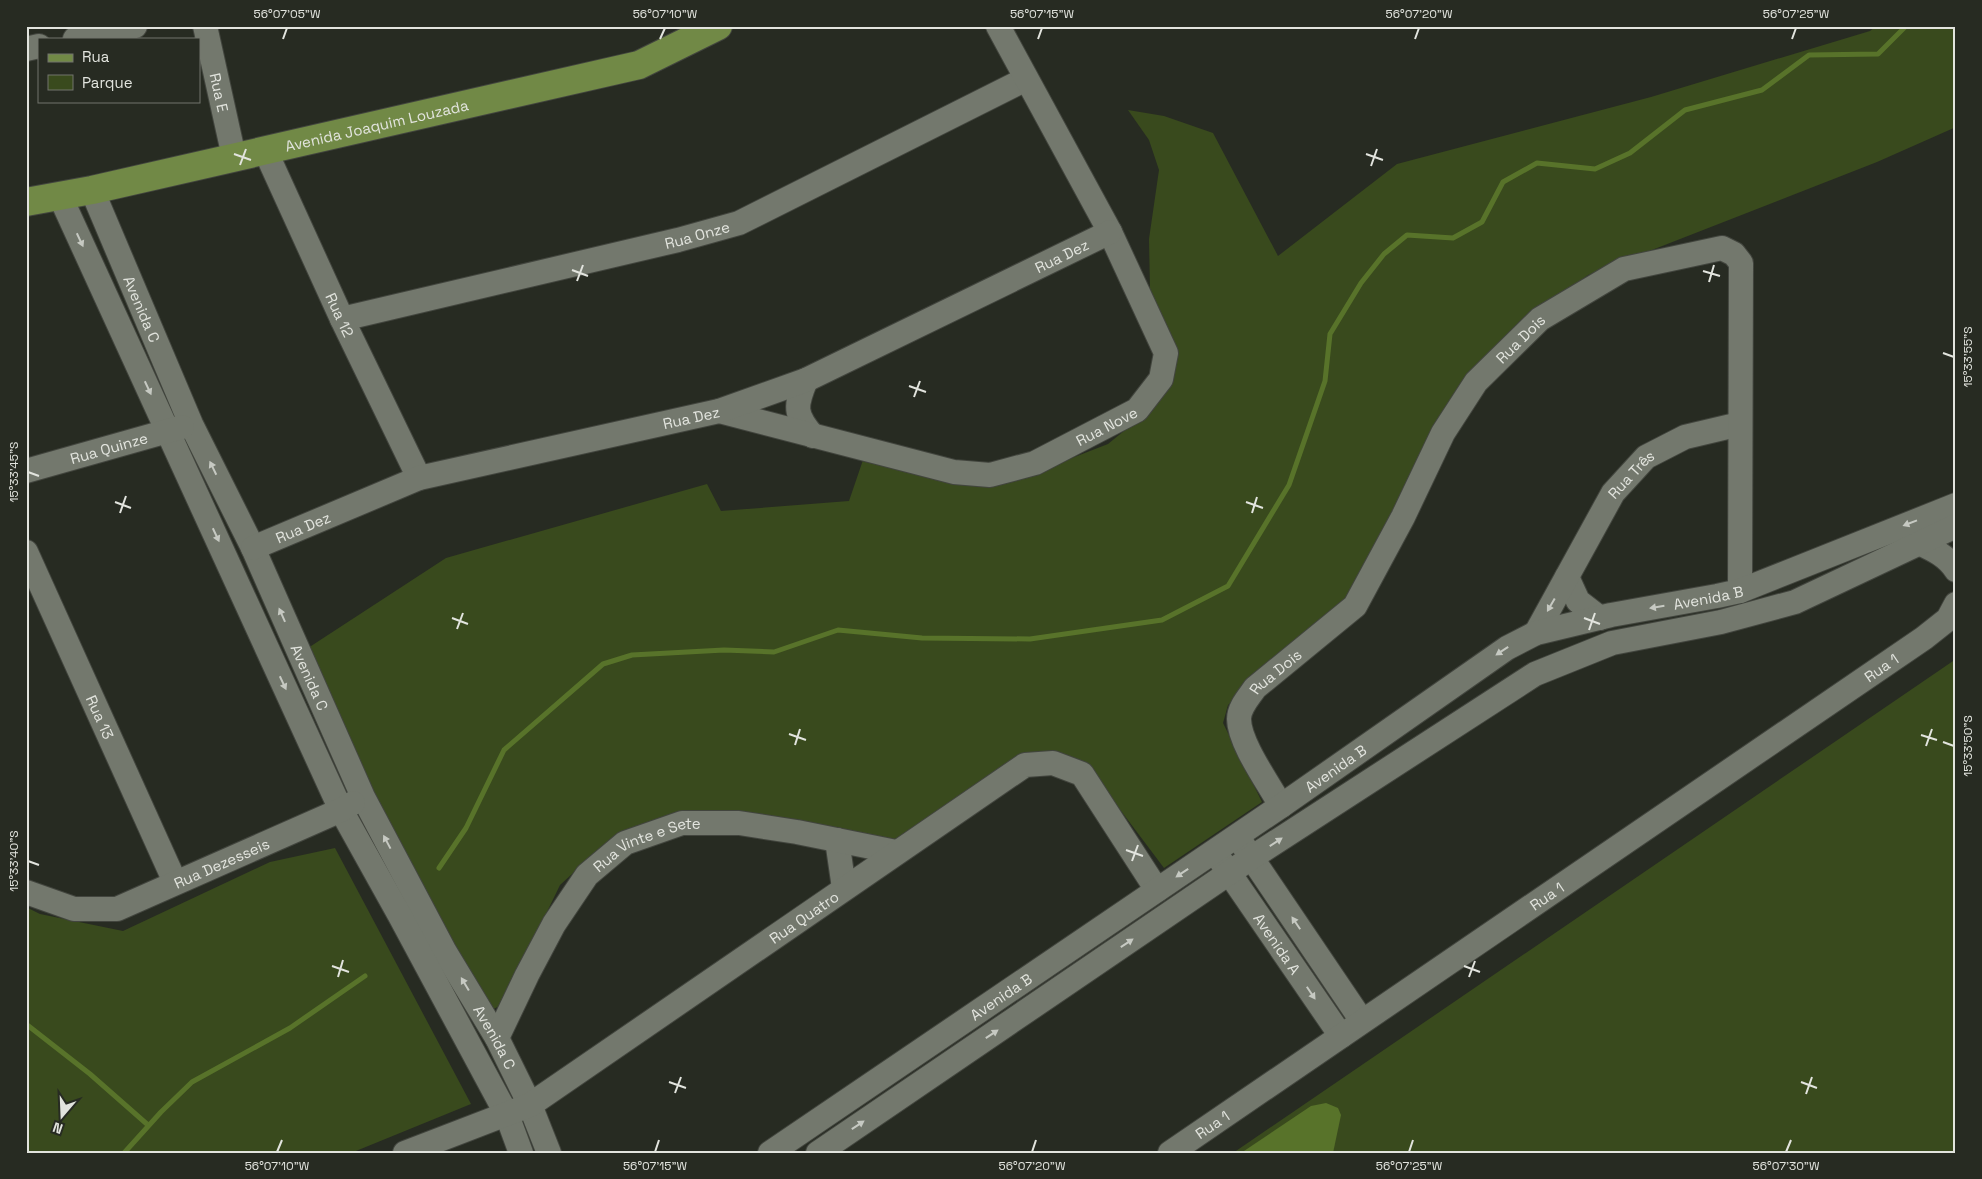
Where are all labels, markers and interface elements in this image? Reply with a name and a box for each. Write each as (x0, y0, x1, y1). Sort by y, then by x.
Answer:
text: 56°07'05"W (254, 6, 321, 22)
text: 56°07'10"W (633, 6, 698, 22)
text: 56°07'15"W (1010, 6, 1075, 22)
text: 56°07'20"W (1386, 6, 1453, 22)
text: 56°07'25"W (1763, 6, 1830, 22)
legend (38, 38, 200, 102)
text: Rua (82, 47, 110, 66)
street label: Rua E (206, 71, 233, 114)
text: Parque (82, 73, 133, 92)
street label: Avenida Joaquim Louzada (283, 95, 470, 155)
street label: Rua Onze (663, 217, 732, 252)
one-way arrow (76, 233, 84, 247)
street label: Rua Dez (1031, 235, 1091, 277)
street label: Avenida C (120, 273, 165, 345)
street label: Rua 12 (322, 290, 359, 340)
street label: Rua Dois (1491, 310, 1549, 367)
text: 15°33'55"S (1960, 326, 1976, 388)
one-way arrow (144, 381, 152, 395)
street label: Rua Dez (661, 402, 721, 433)
street label: Rua Nove (1072, 402, 1141, 450)
street label: Rua Quinze (68, 428, 150, 468)
text: 15°33'45"S (6, 442, 22, 502)
street label: Rua Três (1603, 445, 1657, 502)
one-way arrow (209, 461, 217, 475)
street label: Rua Dez (273, 507, 333, 547)
one-way arrow (1903, 520, 1918, 527)
one-way arrow (212, 528, 220, 542)
street label: Avenida B (1672, 581, 1745, 613)
one-way arrow (1547, 599, 1556, 612)
one-way arrow (1649, 604, 1665, 612)
one-way arrow (278, 608, 286, 622)
street label: Avenida C (287, 641, 333, 713)
street label: Rua Dois (1244, 644, 1305, 697)
one-way arrow (1496, 646, 1509, 656)
street label: Rua 1 (1860, 649, 1902, 686)
one-way arrow (279, 676, 287, 690)
street label: Rua 13 (82, 692, 119, 742)
text: 15°33'50"S (1960, 715, 1976, 777)
street label: Avenida B (1301, 740, 1370, 796)
street label: Rua Vinte e Sete (589, 813, 701, 876)
text: 15°33'40"S (6, 830, 22, 892)
street label: Rua Dezesseis (171, 833, 272, 892)
one-way arrow (382, 835, 391, 849)
one-way arrow (1269, 837, 1283, 847)
one-way arrow (1175, 868, 1189, 878)
street label: Rua 1 (1526, 877, 1567, 914)
street label: Rua Quatro (765, 886, 842, 947)
street label: Avenida A (1250, 909, 1306, 978)
one-way arrow (1291, 917, 1300, 930)
one-way arrow (1120, 938, 1134, 947)
street label: Avenida B (966, 968, 1036, 1024)
one-way arrow (460, 978, 469, 991)
one-way arrow (1306, 986, 1316, 999)
street label: Avenida C (470, 1001, 520, 1072)
one-way arrow (986, 1029, 999, 1039)
north arrow (38, 1092, 88, 1142)
street label: Rua 1 (1191, 1106, 1233, 1143)
text: N (50, 1118, 65, 1138)
one-way arrow (851, 1120, 865, 1130)
text: 56°07'10"W (245, 1158, 310, 1174)
text: 56°07'15"W (623, 1158, 688, 1174)
text: 56°07'20"W (999, 1158, 1066, 1174)
text: 56°07'25"W (1376, 1158, 1443, 1174)
text: 56°07'30"W (1753, 1158, 1820, 1174)

